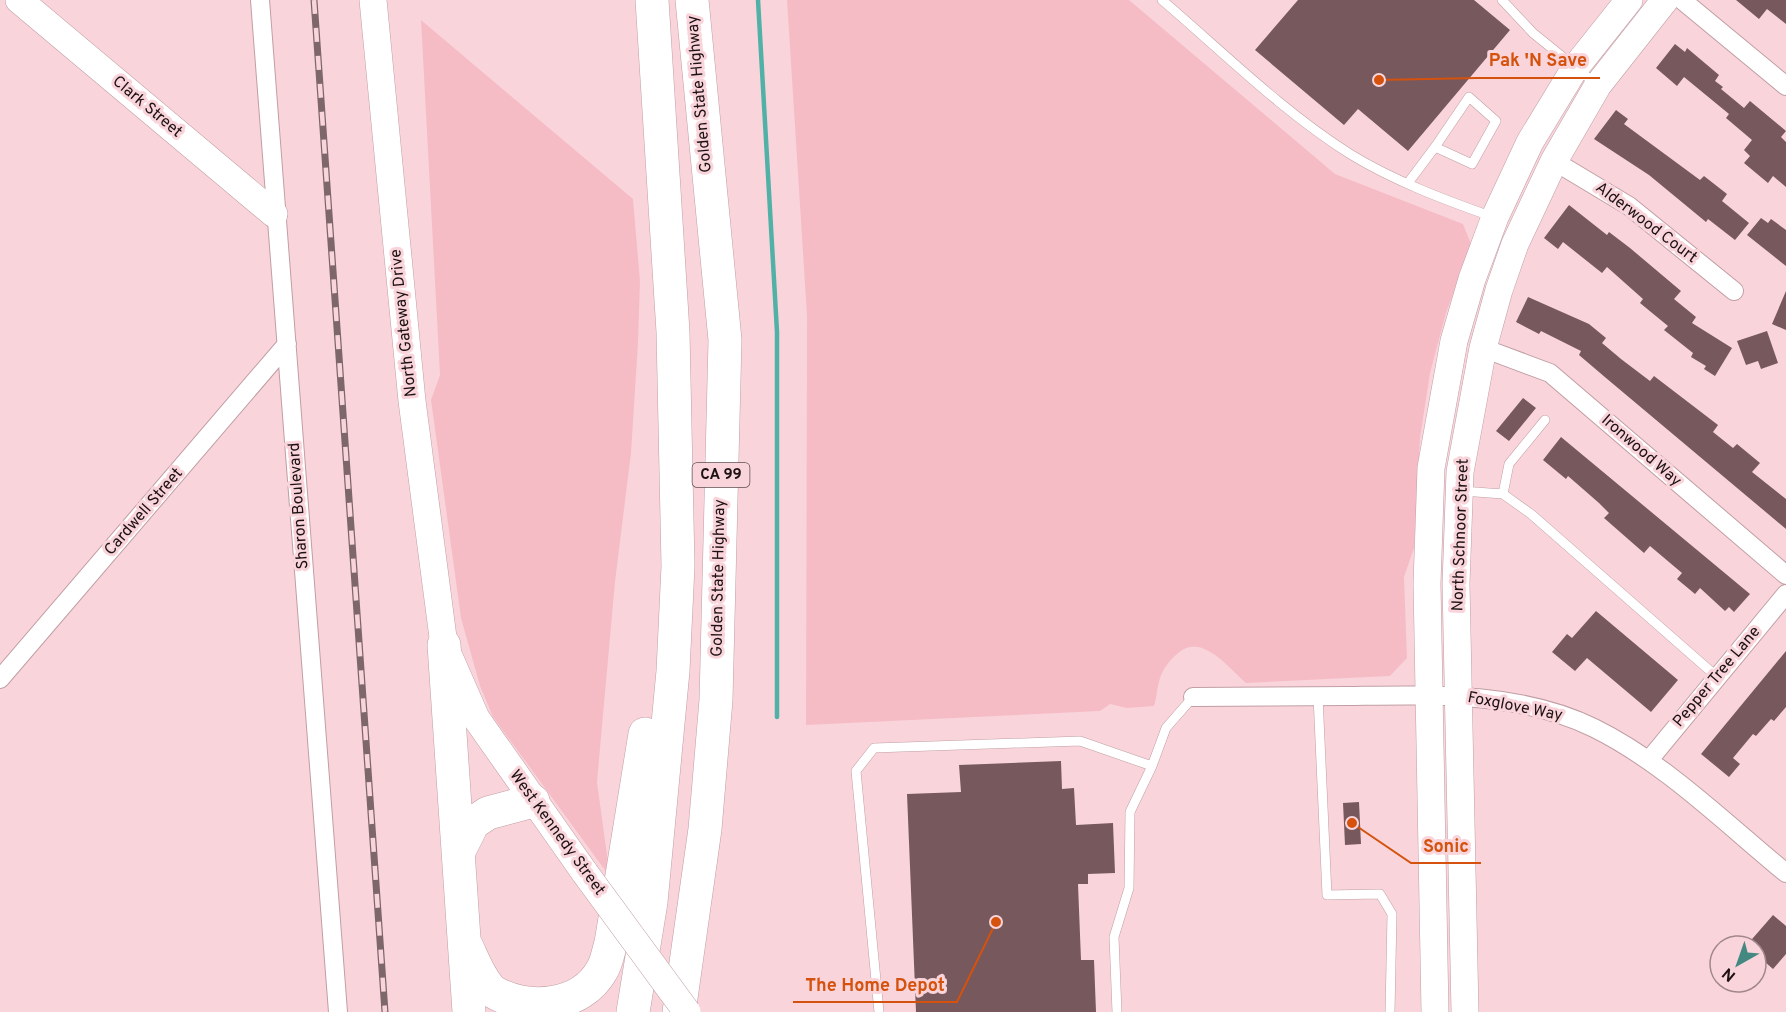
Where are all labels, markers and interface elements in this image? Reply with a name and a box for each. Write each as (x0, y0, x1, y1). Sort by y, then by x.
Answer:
street label: Golden State Highway (683, 15, 717, 173)
callout: Pak 'N Save (1477, 42, 1600, 78)
text: Pak 'N Save (1489, 50, 1587, 73)
street label: Clark Street (108, 72, 186, 142)
street label: Alderwood Court (1591, 178, 1701, 268)
street label: North Gateway Drive (386, 248, 422, 398)
street label: Ironwood Way (1597, 411, 1685, 491)
street label: Sharon Boulevard (285, 442, 313, 570)
street label: North Schnoor Street (1448, 458, 1474, 612)
road number: CA 99 (692, 463, 750, 487)
street label: Cardwell Street (100, 464, 188, 560)
street label: Golden State Highway (708, 499, 730, 657)
street label: Pepper Tree Lane (1669, 622, 1765, 732)
street label: Foxglove Way (1466, 688, 1564, 726)
street label: West Kennedy Street (505, 766, 609, 900)
callout: Sonic (1411, 827, 1481, 863)
text: Sonic (1423, 836, 1469, 859)
north arrow (1708, 934, 1768, 994)
text: N (1719, 963, 1740, 985)
callout: The Home Depot (793, 966, 957, 1002)
text: The Home Depot (805, 975, 945, 998)

